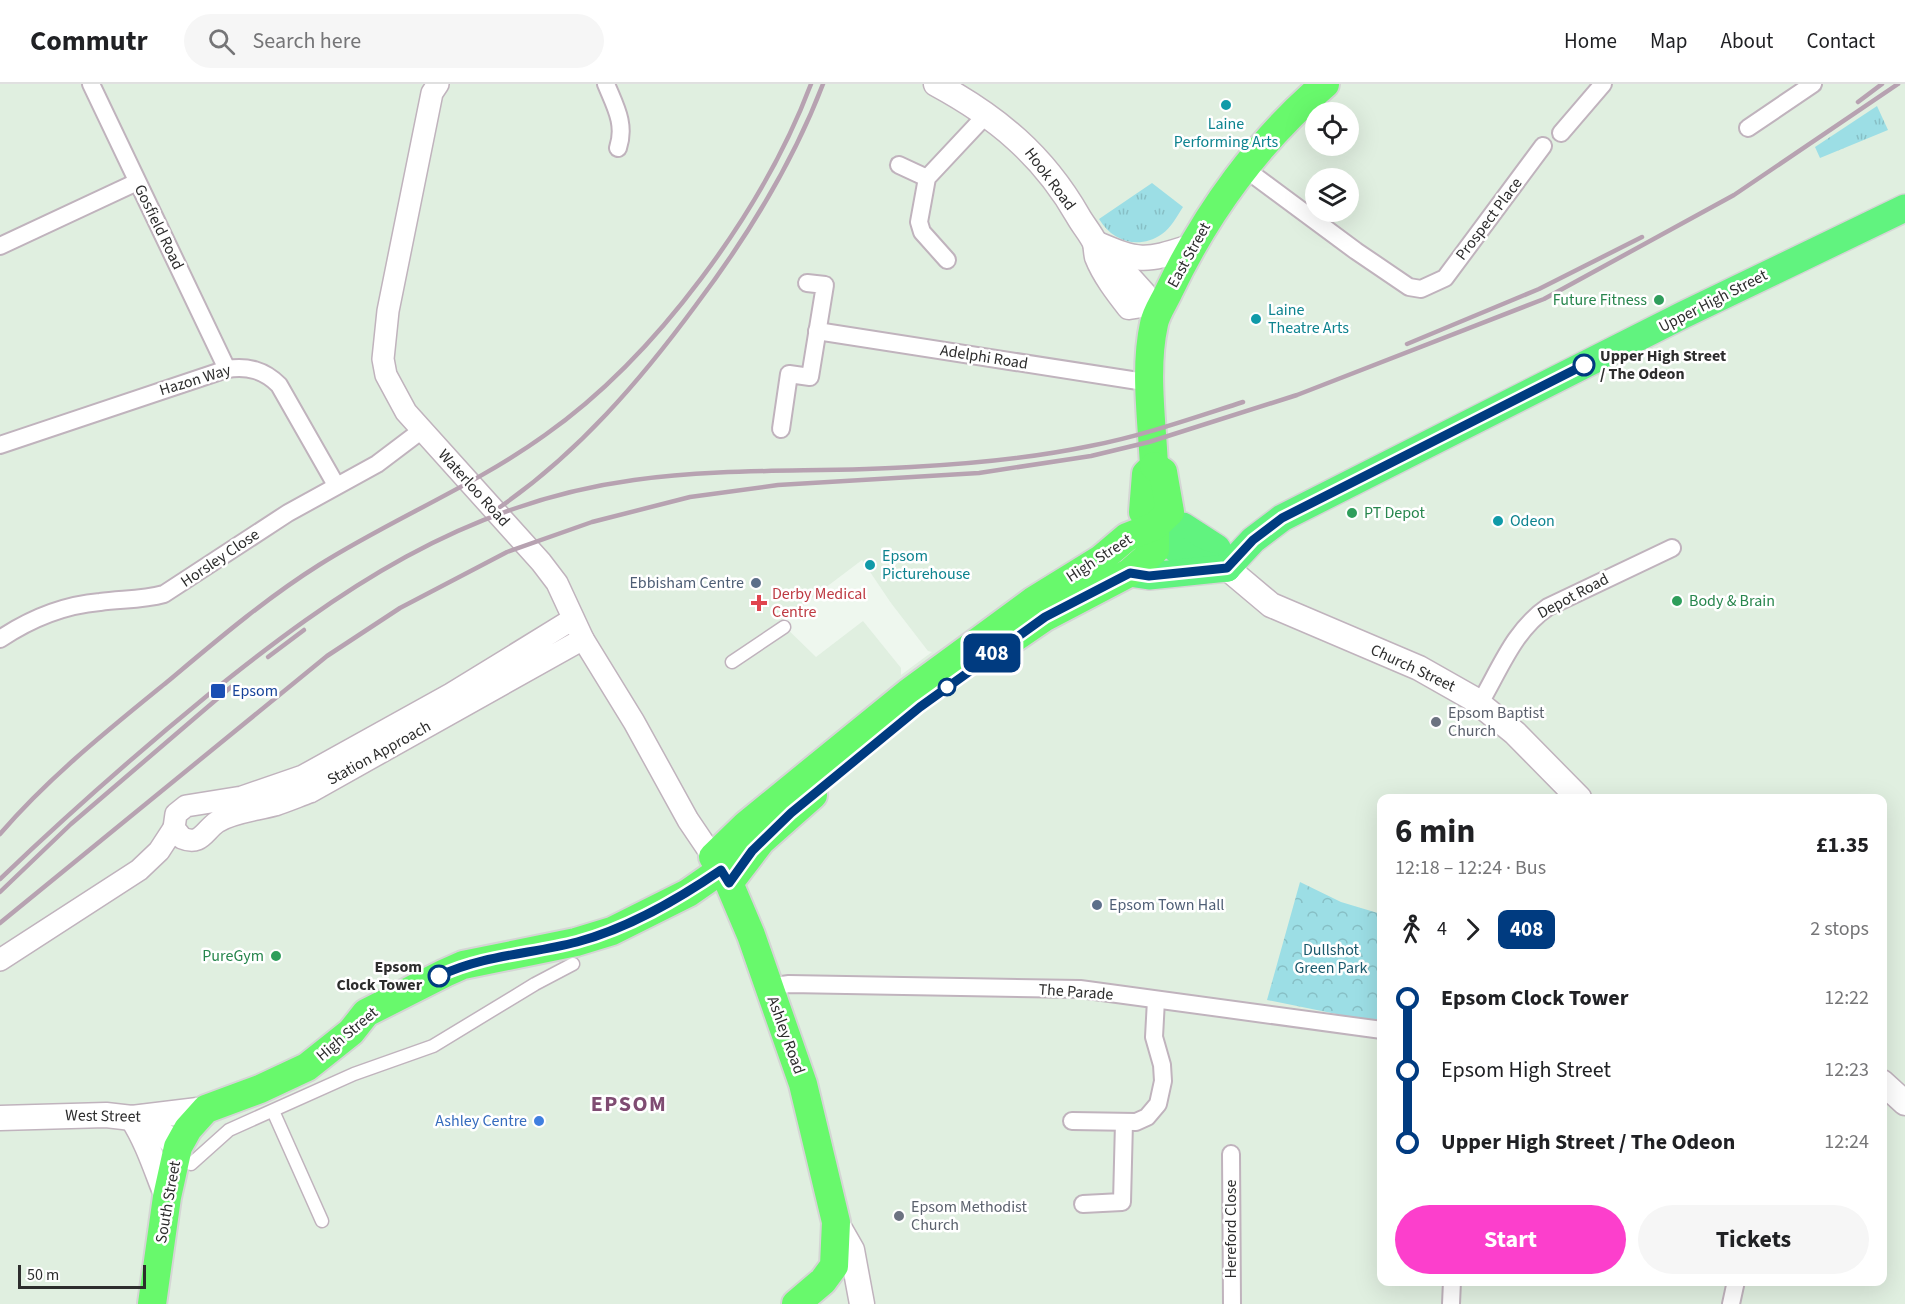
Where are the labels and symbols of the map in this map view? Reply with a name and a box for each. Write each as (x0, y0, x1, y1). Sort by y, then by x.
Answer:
marker: Laine Performing Arts (1219, 98, 1233, 112)
place label: Laine Performing Arts (1174, 113, 1278, 153)
street label: Hook Road (1019, 143, 1081, 215)
street label: Prospect Place (1451, 173, 1527, 265)
street label: Gosfield Road (129, 181, 189, 273)
street label: East Street (1162, 218, 1216, 292)
street label: Upper High Street (1655, 264, 1772, 338)
place label: Future Fitness (1553, 289, 1647, 311)
marker: Future Fitness (1652, 293, 1666, 307)
place label: Laine Theatre Arts (1268, 299, 1349, 339)
marker: Laine Theatre Arts (1249, 312, 1263, 326)
street label: Adelphi Road (938, 339, 1030, 375)
place label: Upper High Street / The Odeon (1600, 345, 1726, 385)
marker: Upper High Street / The Odeon (1573, 354, 1595, 376)
street label: Hazon Way (157, 359, 234, 401)
street label: Waterloo Road (433, 444, 515, 532)
place label: PT Depot (1364, 502, 1425, 524)
marker: PT Depot (1345, 506, 1359, 520)
place label: Odeon (1510, 510, 1555, 532)
marker: Odeon (1491, 514, 1505, 528)
street label: Horsley Close (176, 524, 264, 592)
street label: High Street (1062, 528, 1137, 587)
place label: Epsom Picturehouse (882, 545, 970, 585)
marker: Epsom Picturehouse (863, 558, 877, 572)
street label: Depot Road (1533, 568, 1613, 624)
place label: Ebbisham Centre (629, 572, 744, 594)
marker: Ebbisham Centre (749, 576, 763, 590)
place label: Derby Medical Centre (772, 583, 866, 623)
place label: Body & Brain (1689, 590, 1775, 612)
marker: Derby Medical Centre (750, 594, 768, 612)
marker: Body & Brain (1670, 594, 1684, 608)
line badge: 408 (958, 634, 1026, 672)
street label: Church Street (1367, 639, 1460, 697)
unlabelled marker (938, 678, 956, 696)
place label: Epsom (232, 680, 278, 702)
marker: Epsom (209, 682, 227, 700)
place label: Epsom Baptist Church (1448, 702, 1545, 742)
street label: Station Approach (323, 715, 435, 791)
marker: Epsom Baptist Church (1429, 715, 1443, 729)
place label: Epsom Town Hall (1109, 894, 1224, 916)
marker: Epsom Town Hall (1090, 898, 1104, 912)
park label: Dullshot Green Park (1295, 939, 1368, 979)
place label: PureGym (202, 945, 264, 967)
marker: PureGym (269, 949, 283, 963)
place label: Epsom Clock Tower (336, 956, 423, 996)
marker: Epsom Clock Tower (428, 965, 450, 987)
street label: The Parade (1038, 978, 1114, 1006)
street label: Ashley Road (762, 993, 810, 1077)
street label: High Street (311, 1001, 383, 1066)
district label: EPSOM (591, 1088, 667, 1120)
street label: West Street (65, 1104, 142, 1128)
place label: Ashley Centre (435, 1110, 527, 1132)
marker: Ashley Centre (532, 1114, 546, 1128)
street label: South Street (150, 1158, 186, 1245)
street label: Hereford Close (1220, 1180, 1242, 1278)
place label: Epsom Methodist Church (911, 1196, 1028, 1236)
marker: Epsom Methodist Church (892, 1209, 906, 1223)
scale bar (18, 1262, 146, 1290)

